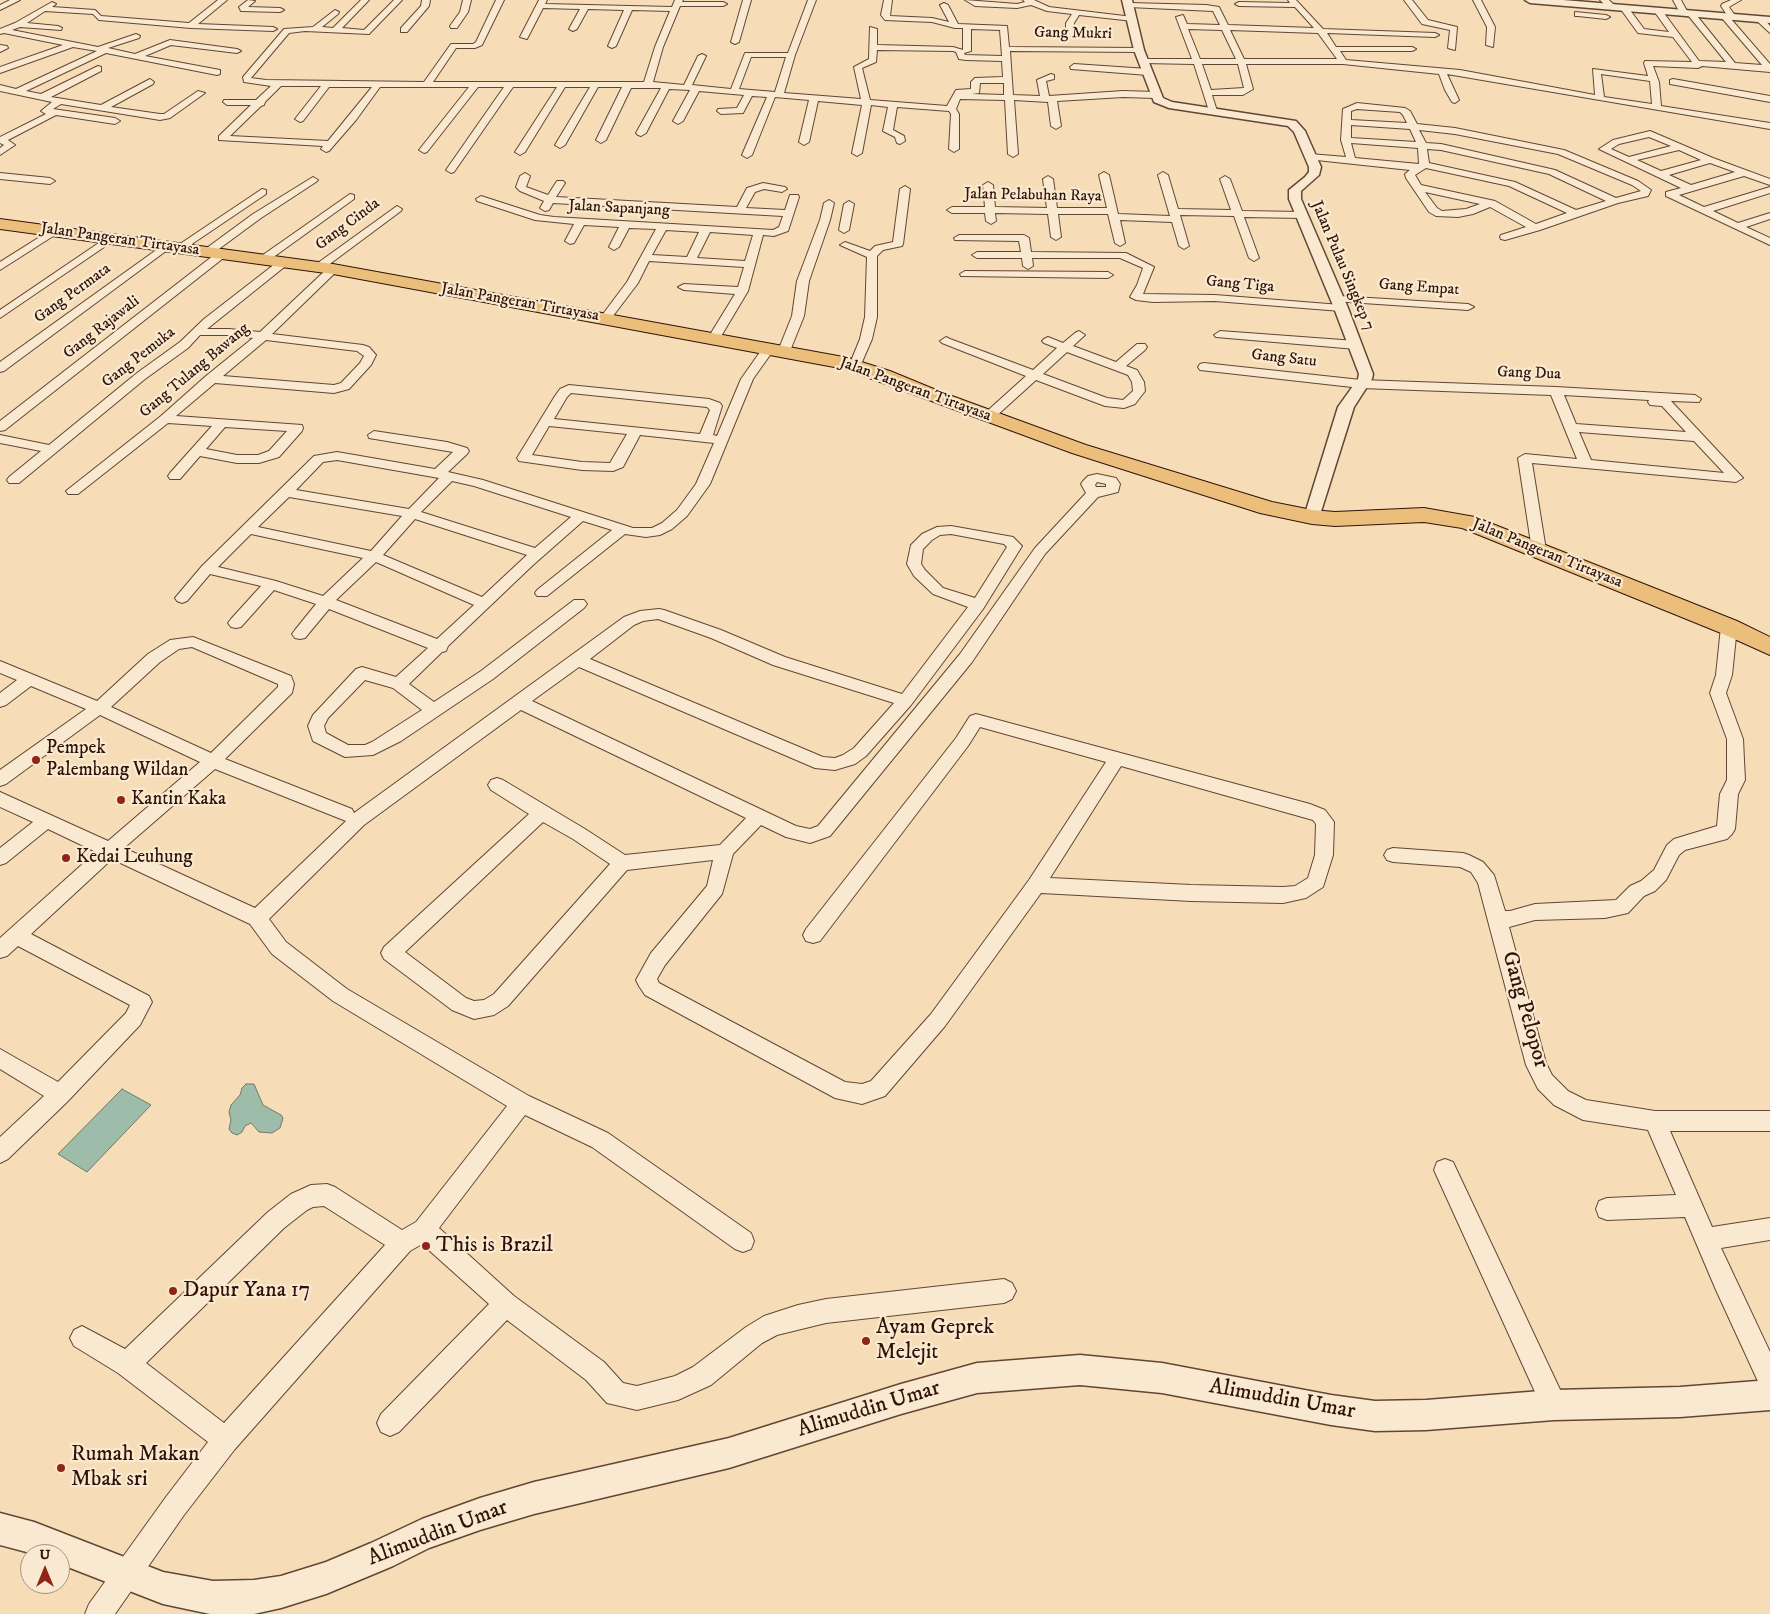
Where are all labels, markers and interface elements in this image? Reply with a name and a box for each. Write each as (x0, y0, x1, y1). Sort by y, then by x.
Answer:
street label: Gang Mukri (1034, 24, 1112, 44)
street label: Jalan Pelabuhan Raya (964, 185, 1102, 207)
street label: Gang Cinda (312, 195, 384, 255)
street label: Jalan Sapanjang (568, 197, 670, 221)
street label: Jalan Pulau Singkep 7 (1306, 198, 1378, 334)
street label: Jalan Pangeran Tirtayasa (39, 219, 201, 261)
street label: Gang Permata (31, 260, 115, 328)
street label: Gang Tiga (1205, 272, 1275, 298)
street label: Gang Empat (1378, 276, 1460, 300)
street label: Jalan Pangeran Tirtayasa (439, 280, 601, 326)
street label: Gang Rajawali (60, 292, 144, 364)
street label: Gang Tulang Bawang (136, 319, 254, 423)
street label: Gang Pemuka (99, 323, 179, 393)
street label: Gang Satu (1250, 346, 1318, 372)
street label: Jalan Pangeran Tirtayasa (836, 354, 994, 426)
street label: Gang Dua (1497, 363, 1561, 385)
street label: Jalan Pangeran Tirtayasa (1469, 515, 1625, 593)
place label: Pempek Palembang Wildan (46, 738, 189, 782)
marker: Pempek Palembang Wildan (30, 754, 42, 766)
place label: Kantin Kaka (131, 789, 226, 811)
marker: Kantin Kaka (115, 794, 127, 806)
place label: Kedai Leuhung (76, 847, 192, 869)
marker: Kedai Leuhung (60, 852, 72, 864)
street label: Gang Pelopor (1495, 949, 1553, 1071)
place label: This is Brazil (436, 1233, 553, 1259)
marker: This is Brazil (420, 1240, 432, 1252)
place label: Dapur Yana 17 (183, 1278, 310, 1304)
marker: Dapur Yana 17 (167, 1285, 179, 1297)
place label: Ayam Geprek Melejit (876, 1315, 994, 1366)
marker: Ayam Geprek Melejit (860, 1335, 872, 1347)
street label: Alimuddin Umar (1207, 1374, 1357, 1426)
street label: Alimuddin Umar (794, 1376, 944, 1444)
place label: Rumah Makan Mbak sri (71, 1442, 200, 1494)
marker: Rumah Makan Mbak sri (55, 1462, 67, 1474)
street label: Alimuddin Umar (364, 1495, 512, 1573)
north arrow (20, 1544, 70, 1594)
text: U (40, 1546, 50, 1564)

